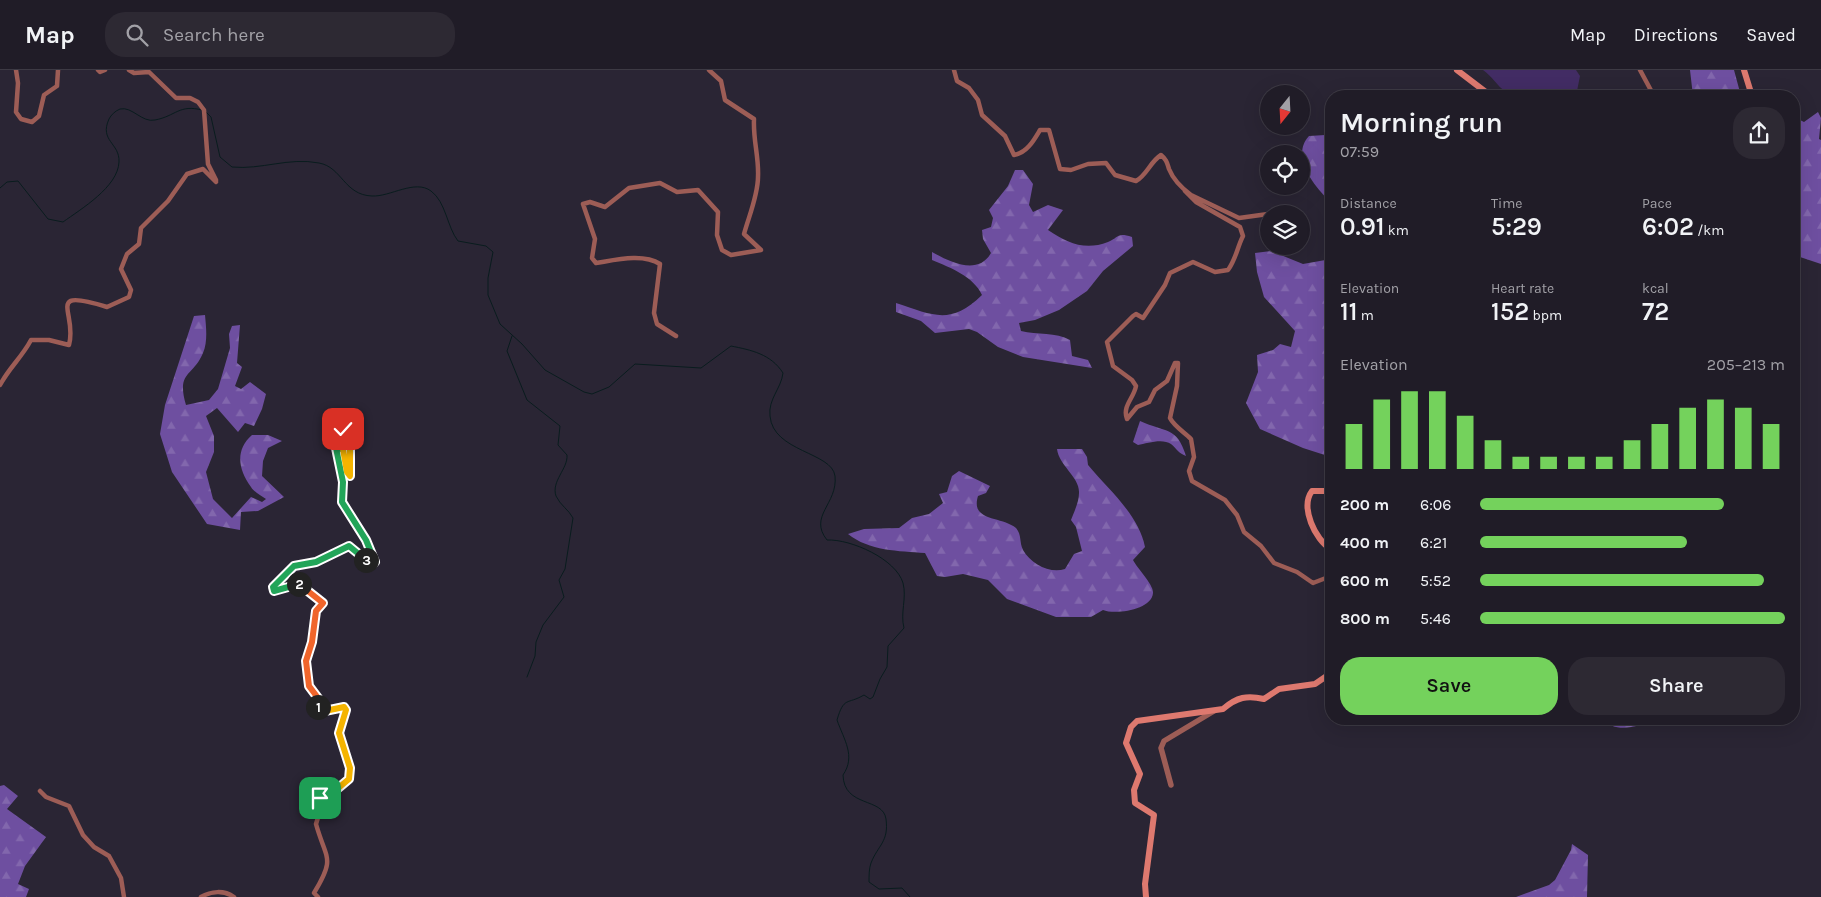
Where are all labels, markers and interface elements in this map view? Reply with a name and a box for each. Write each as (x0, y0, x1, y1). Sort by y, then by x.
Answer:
search box (105, 12, 455, 57)
text: Map (25, 21, 75, 49)
icon: search (123, 21, 151, 49)
text: Search here (163, 24, 265, 46)
text: Map (1570, 24, 1606, 46)
text: Directions (1634, 24, 1718, 46)
text: Saved (1746, 24, 1796, 46)
north arrow (1260, 85, 1310, 135)
map controls (1260, 85, 1310, 255)
text: Morning run (1340, 106, 1503, 139)
button: share (1733, 107, 1785, 159)
text: 07:59 (1340, 142, 1379, 161)
button: locate (1260, 145, 1310, 195)
text: Distance (1340, 195, 1397, 212)
text: Time (1491, 195, 1522, 212)
text: Pace (1642, 195, 1672, 212)
button: layers (1260, 205, 1310, 255)
text: 0.91 (1340, 212, 1384, 241)
text: 5:29 (1491, 212, 1542, 241)
text: 6:02 (1642, 212, 1694, 241)
text: km (1384, 222, 1409, 239)
text: /km (1694, 222, 1724, 239)
text: Elevation (1340, 280, 1399, 297)
text: Heart rate (1491, 280, 1554, 297)
text: kcal (1642, 280, 1669, 297)
text: 11 (1340, 297, 1357, 326)
text: 152 (1491, 297, 1529, 326)
text: 72 (1642, 297, 1669, 326)
text: m (1357, 307, 1374, 324)
text: bpm (1529, 307, 1562, 324)
text: Elevation (1340, 355, 1408, 374)
text: 205–213 m (1707, 355, 1785, 374)
pin (322, 408, 364, 450)
icon: check (329, 415, 357, 443)
text: 200 m (1340, 495, 1389, 514)
text: 6:06 (1420, 495, 1452, 514)
text: 400 m (1340, 533, 1389, 552)
text: 6:21 (1420, 533, 1447, 552)
pin: 3 (354, 548, 378, 572)
text: 3 (362, 552, 371, 569)
text: 600 m (1340, 571, 1389, 590)
text: 5:52 (1420, 571, 1451, 590)
pin: 2 (286, 572, 312, 596)
text: 2 (295, 576, 304, 593)
text: 800 m (1340, 609, 1390, 628)
text: 5:46 (1420, 609, 1451, 628)
button: Save (1340, 657, 1558, 715)
button: Share (1568, 657, 1785, 715)
pin: 1 (306, 694, 330, 720)
text: 1 (316, 699, 321, 716)
pin (299, 777, 341, 819)
icon: arrive (306, 784, 334, 812)

